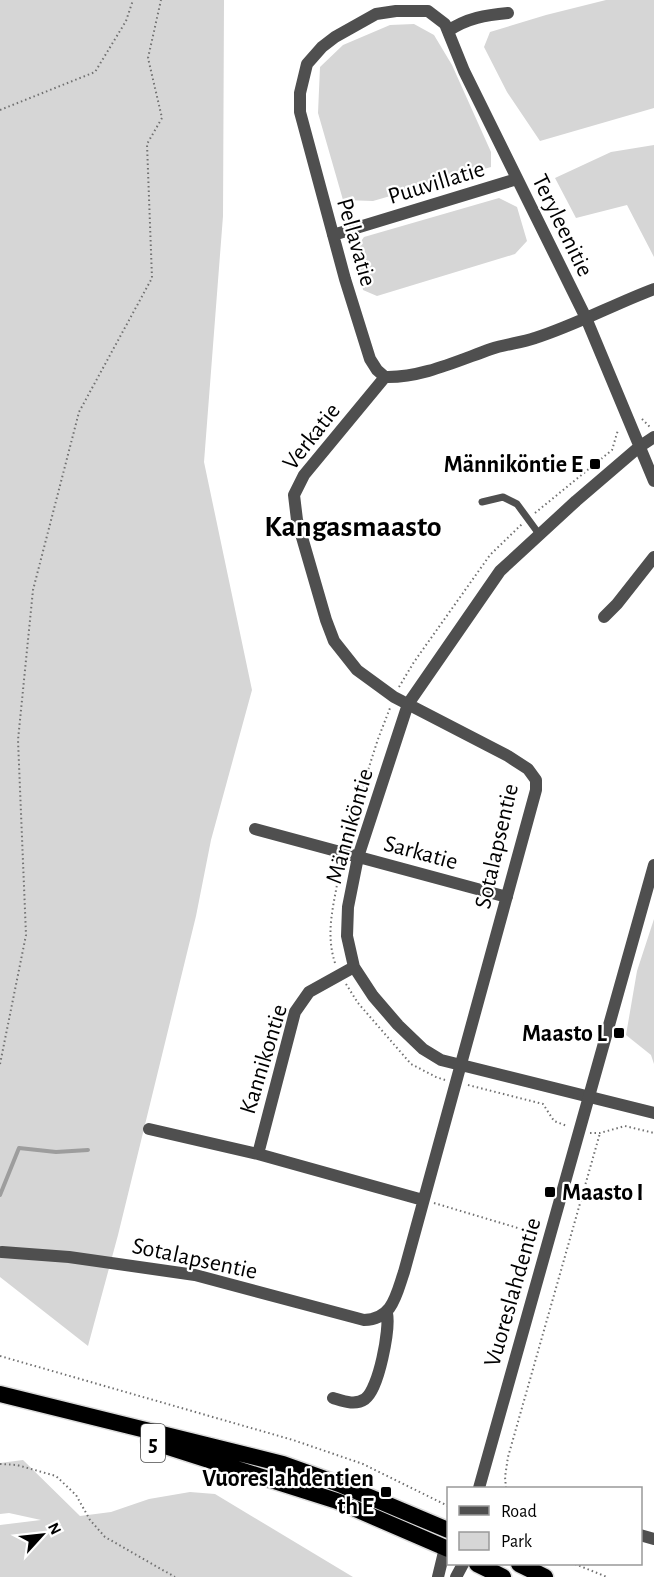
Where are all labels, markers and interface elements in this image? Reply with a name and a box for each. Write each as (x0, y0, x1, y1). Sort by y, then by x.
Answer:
street label: Puuvillatie (385, 157, 487, 209)
street label: Teryleenitie (527, 171, 597, 280)
street label: Pellavatie (332, 195, 380, 289)
street label: Verkatie (279, 399, 345, 475)
place label: Männiköntie E (444, 453, 583, 477)
marker: Männiköntie E (588, 457, 602, 471)
district label: Kangasmaasto (264, 512, 442, 542)
street label: Männiköntie (322, 766, 378, 887)
street label: Sotalapsentie (471, 781, 523, 911)
street label: Sarkatie (381, 832, 460, 874)
street label: Kannikontie (236, 1002, 292, 1117)
place label: Maasto L (522, 1022, 608, 1046)
marker: Maasto L (612, 1026, 626, 1040)
place label: Maasto I (562, 1181, 644, 1205)
marker: Maasto I (543, 1185, 557, 1199)
street label: Vuoreslahdentie (480, 1215, 546, 1369)
street label: Sotalapsentie (130, 1234, 260, 1284)
road number: 5 (141, 1424, 165, 1462)
place label: Vuoreslahdentien th E (202, 1467, 374, 1519)
marker: Vuoreslahdentien th E (379, 1485, 393, 1499)
legend (447, 1487, 642, 1565)
text: Road (501, 1503, 537, 1521)
north arrow (12, 1505, 72, 1565)
text: N (45, 1520, 64, 1537)
text: Park (501, 1533, 533, 1551)

